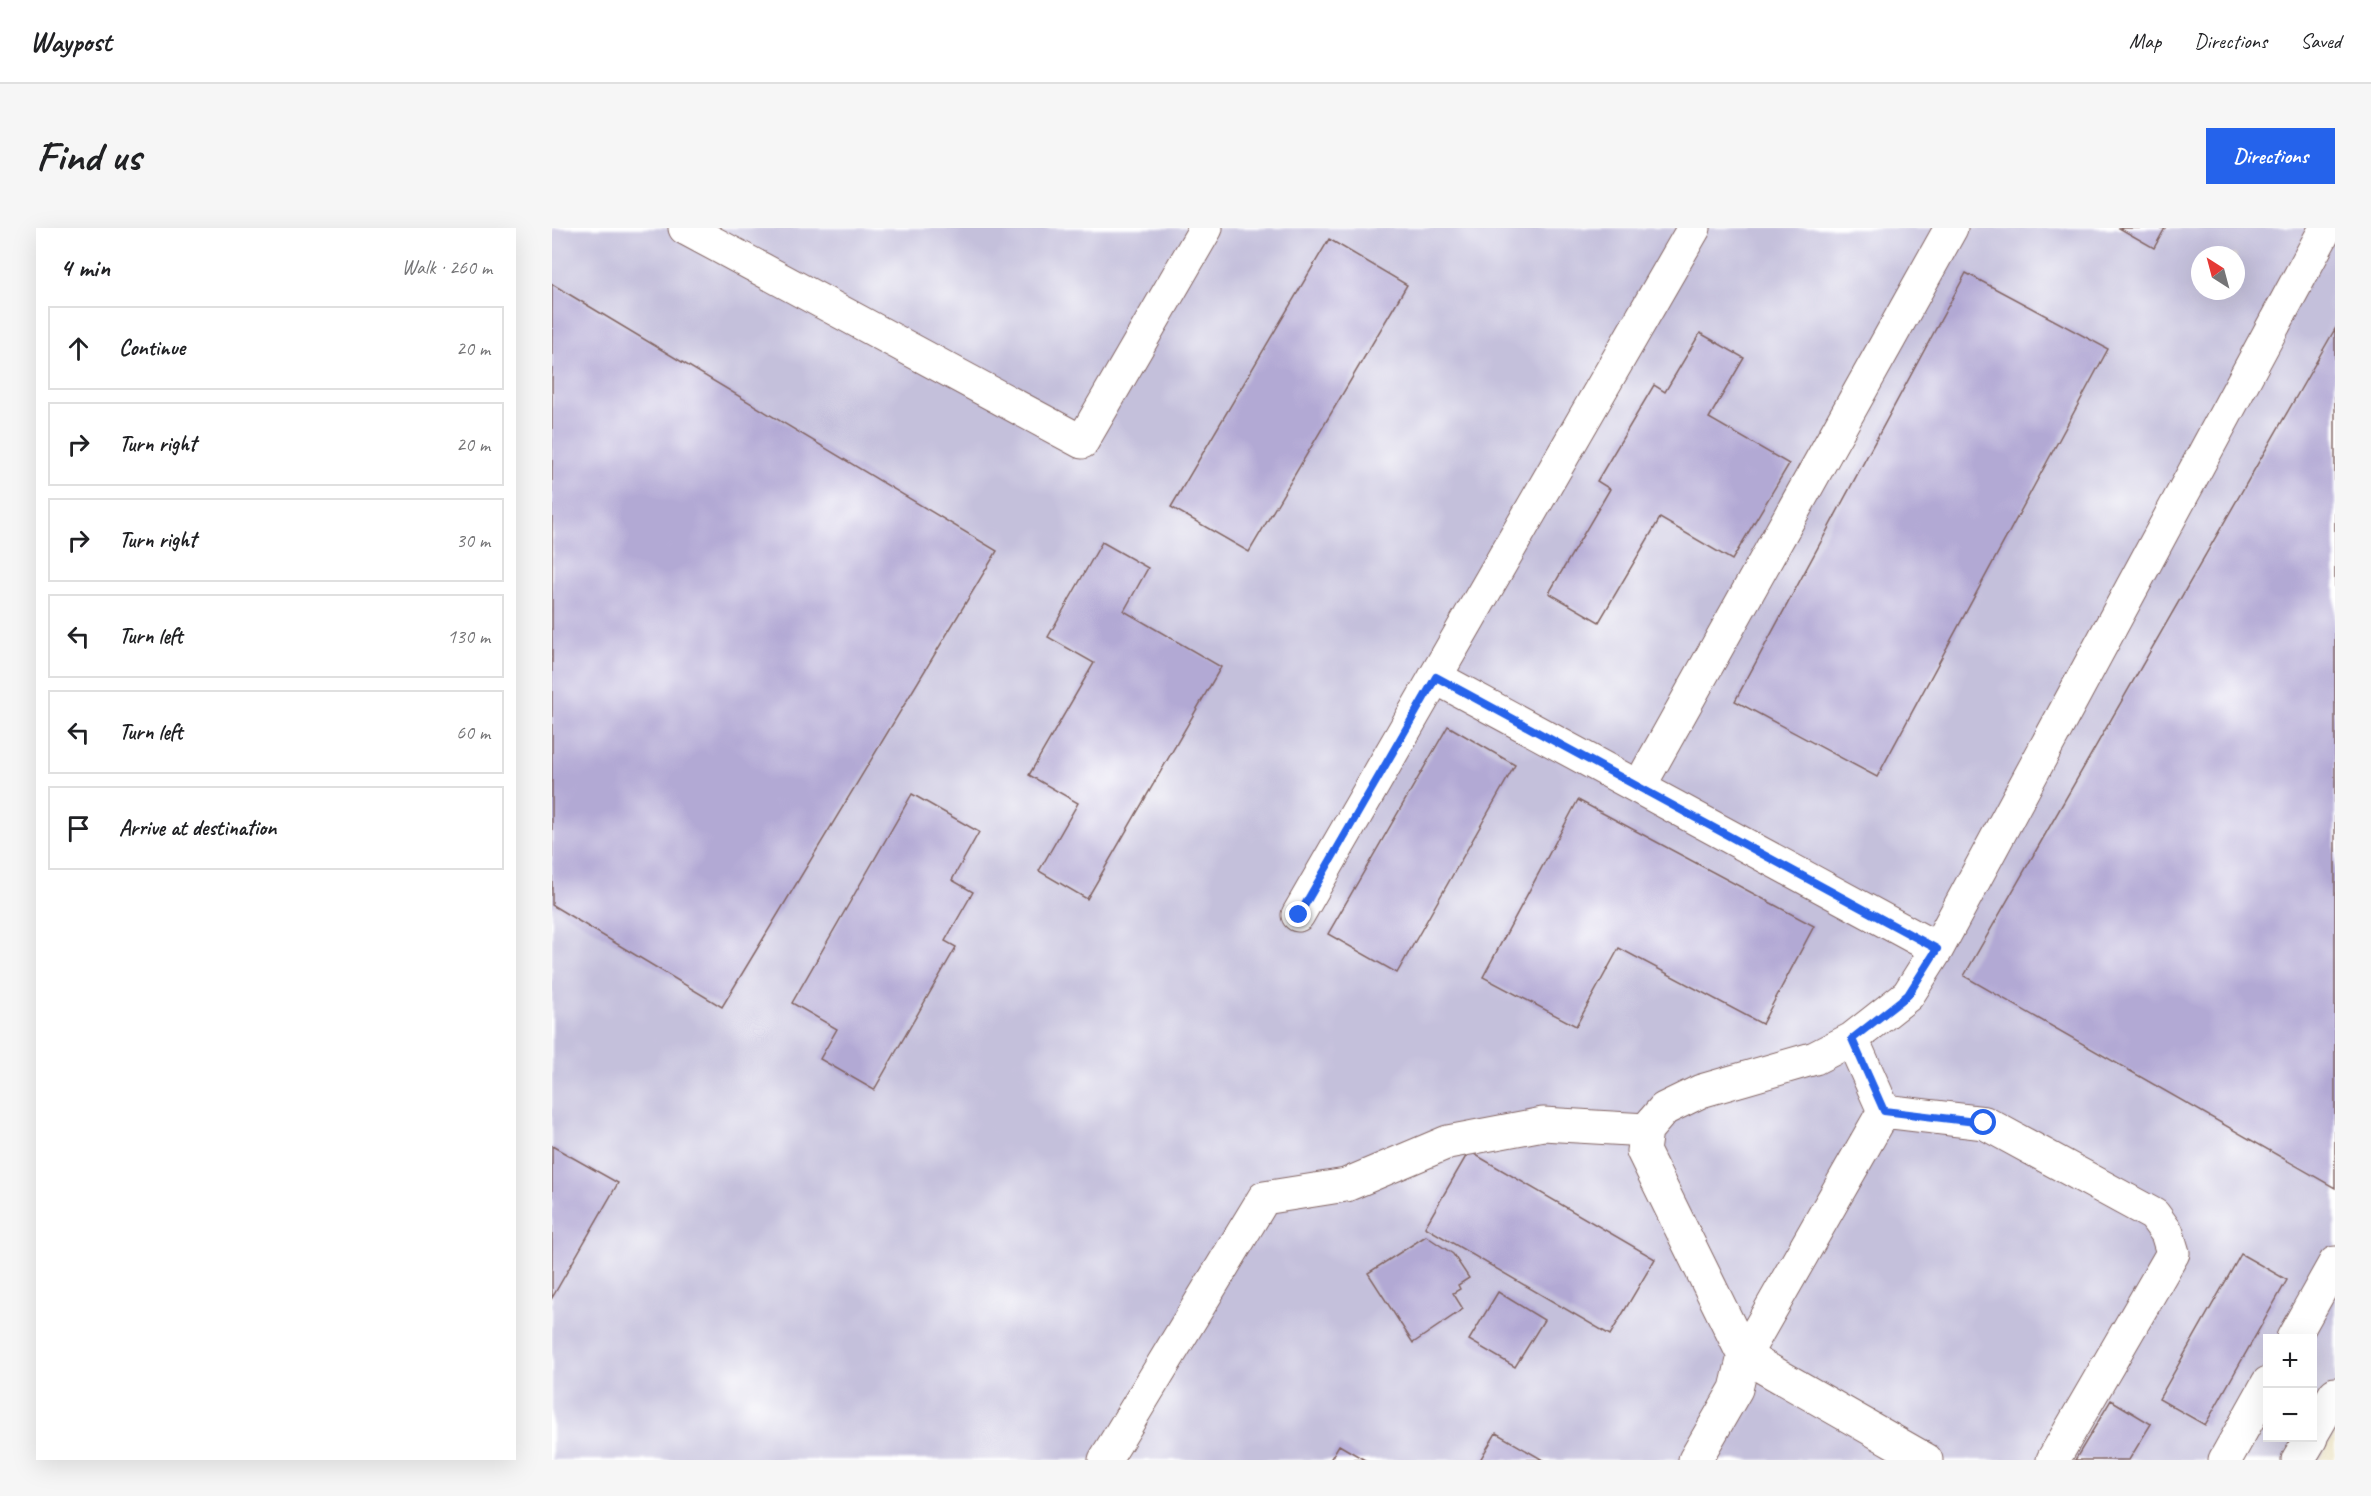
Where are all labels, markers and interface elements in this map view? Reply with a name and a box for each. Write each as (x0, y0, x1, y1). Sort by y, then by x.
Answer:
text: Waypost (30, 24, 111, 59)
text: Map (2129, 28, 2161, 54)
text: Directions (2194, 28, 2267, 54)
text: Saved (2300, 28, 2341, 54)
button: Directions (2206, 128, 2335, 184)
text: Find us (36, 130, 141, 183)
north arrow (2191, 246, 2245, 300)
text: 4 min (60, 251, 110, 284)
text: Walk · 260 m (402, 255, 492, 280)
icon: ahead (62, 332, 95, 365)
text: Continue (119, 334, 185, 362)
text: 20 m (456, 336, 490, 361)
icon: right (62, 428, 95, 461)
text: Turn right (119, 430, 196, 458)
text: 20 m (456, 432, 490, 457)
icon: right (62, 524, 95, 557)
text: Turn right (119, 526, 196, 554)
text: 30 m (456, 528, 490, 553)
icon: left (62, 620, 95, 653)
text: Turn left (119, 622, 183, 650)
text: 130 m (447, 624, 490, 649)
icon: left (62, 716, 95, 749)
text: Turn left (119, 718, 183, 746)
text: 60 m (456, 720, 490, 745)
icon: arrive (62, 812, 95, 845)
text: Arrive at destination (119, 814, 276, 842)
route end (1285, 901, 1311, 927)
route start (1970, 1109, 1996, 1135)
map controls (2263, 1334, 2317, 1442)
button: + (2263, 1334, 2317, 1388)
button: − (2263, 1388, 2317, 1442)

